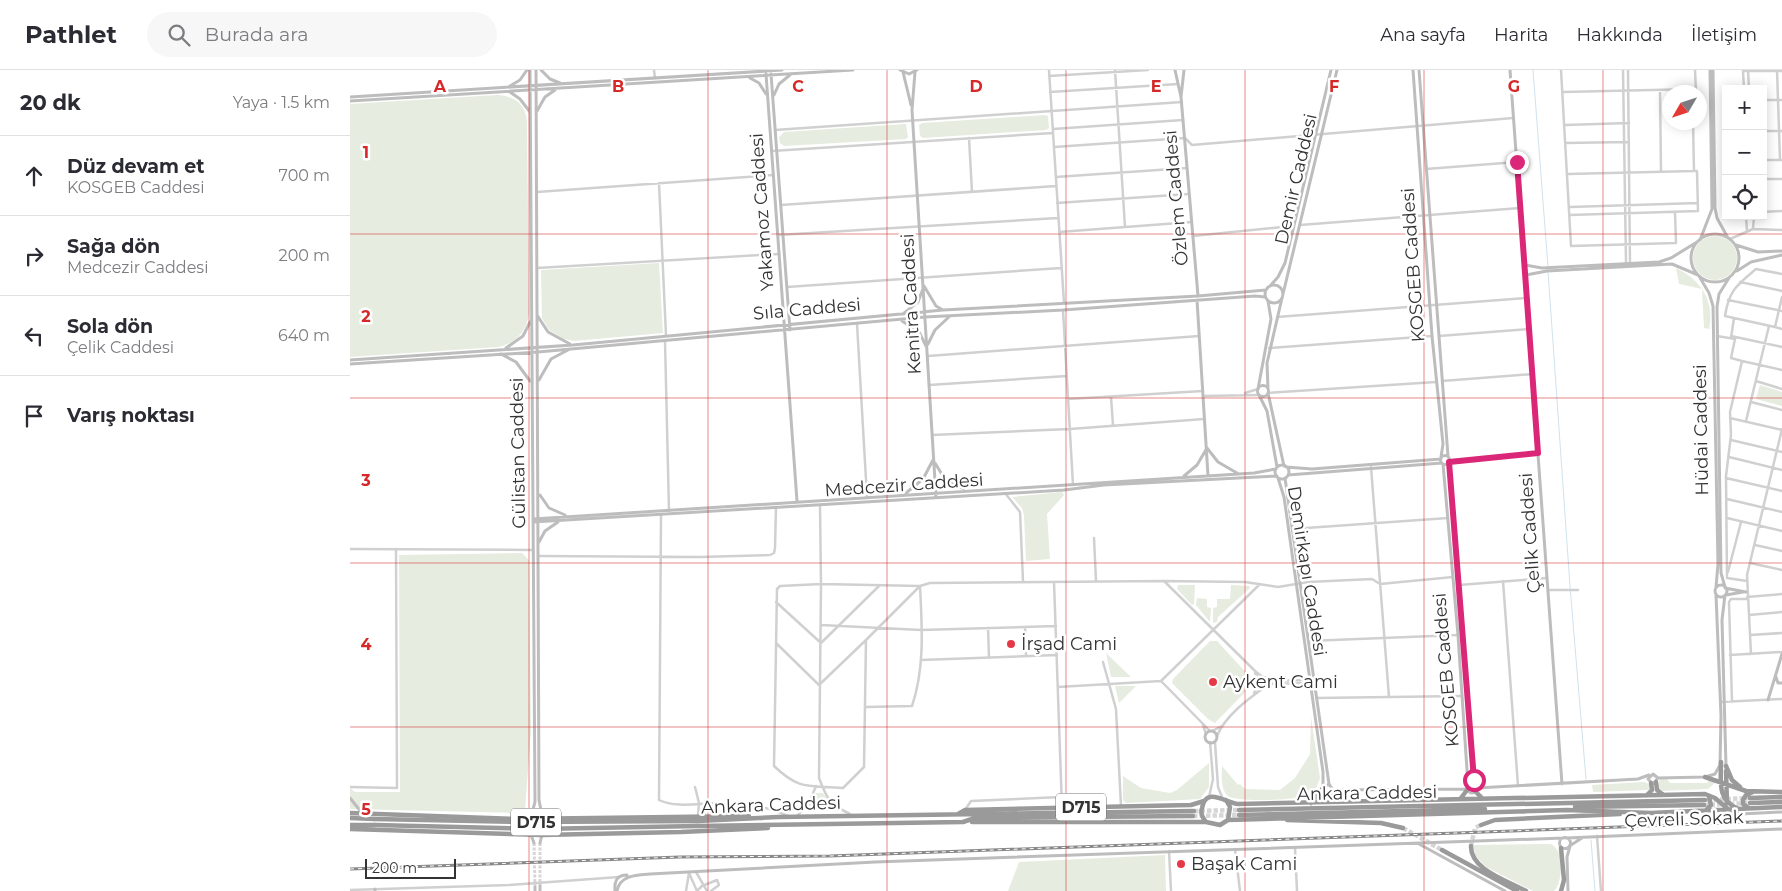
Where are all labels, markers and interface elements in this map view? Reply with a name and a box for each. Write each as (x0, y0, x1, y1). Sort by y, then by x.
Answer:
search box (147, 12, 497, 57)
text: Pathlet (25, 20, 117, 49)
icon: search (165, 21, 193, 49)
text: Burada ara (205, 23, 308, 46)
text: Ana sayfa (1380, 24, 1466, 46)
text: Harita (1494, 24, 1548, 46)
text: Hakkında (1576, 24, 1663, 46)
text: İletişim (1691, 24, 1757, 46)
text: A (433, 77, 447, 96)
text: B (612, 77, 624, 96)
text: C (792, 77, 804, 96)
text: D (969, 77, 983, 96)
text: E (1151, 77, 1161, 96)
text: F (1329, 77, 1339, 96)
text: G (1508, 77, 1520, 96)
north arrow (1662, 85, 1707, 130)
map controls (1722, 85, 1767, 220)
button: + (1722, 85, 1767, 130)
text: 20 dk (20, 90, 81, 115)
text: Yaya · 1.5 km (233, 93, 330, 112)
street label: Demir Caddesi (1270, 111, 1322, 247)
street label: Özlem Caddesi (1159, 129, 1193, 267)
button: − (1722, 130, 1767, 175)
street label: Yakamoz Caddesi (746, 132, 778, 292)
text: 1 (363, 143, 369, 162)
route end (1506, 151, 1529, 174)
text: Düz devam et (67, 155, 205, 178)
icon: ahead (20, 162, 48, 190)
text: 700 m (279, 166, 330, 185)
button: locate (1722, 175, 1767, 220)
text: KOSGEB Caddesi (67, 178, 204, 197)
street label: KOSGEB Caddesi (1397, 187, 1429, 343)
street label: Kenitra Caddesi (896, 233, 926, 375)
text: Sağa dön (67, 235, 160, 258)
icon: right (20, 242, 48, 270)
text: 200 m (279, 246, 330, 265)
text: Medcezir Caddesi (67, 258, 208, 277)
street label: Sıla Caddesi (752, 293, 862, 325)
text: 2 (361, 307, 371, 326)
text: Sola dön (67, 315, 153, 338)
icon: left (20, 322, 48, 350)
text: 640 m (278, 326, 330, 345)
text: Çelik Caddesi (67, 338, 174, 357)
street label: Hüdai Caddesi (1689, 364, 1713, 496)
street label: Gülistan Caddesi (506, 377, 530, 529)
icon: arrive (20, 402, 48, 430)
text: Varış noktası (67, 404, 195, 427)
street label: Medcezir Caddesi (824, 468, 984, 502)
text: 3 (360, 471, 371, 490)
street label: Çelik Caddesi (1515, 472, 1545, 594)
street label: Demirkapı Caddesi (1283, 484, 1331, 658)
street label: KOSGEB Caddesi (1428, 592, 1464, 748)
place label: İrşad Cami (1021, 633, 1117, 655)
text: 4 (360, 635, 372, 654)
marker: İrşad Cami (1005, 638, 1017, 650)
place label: Aykent Cami (1223, 671, 1338, 693)
marker: Aykent Cami (1207, 676, 1219, 688)
route start (1463, 769, 1486, 792)
street label: Ankara Caddesi (1297, 781, 1437, 805)
street label: Ankara Caddesi (701, 792, 841, 818)
road number: D715 (1056, 794, 1106, 820)
text: 5 (361, 800, 371, 819)
street label: Çevreli Sokak (1624, 806, 1744, 832)
road number: D715 (511, 809, 561, 836)
place label: Başak Cami (1191, 853, 1297, 875)
scale bar (365, 856, 456, 879)
marker: Başak Cami (1175, 858, 1187, 870)
text: 200 m (372, 859, 417, 877)

